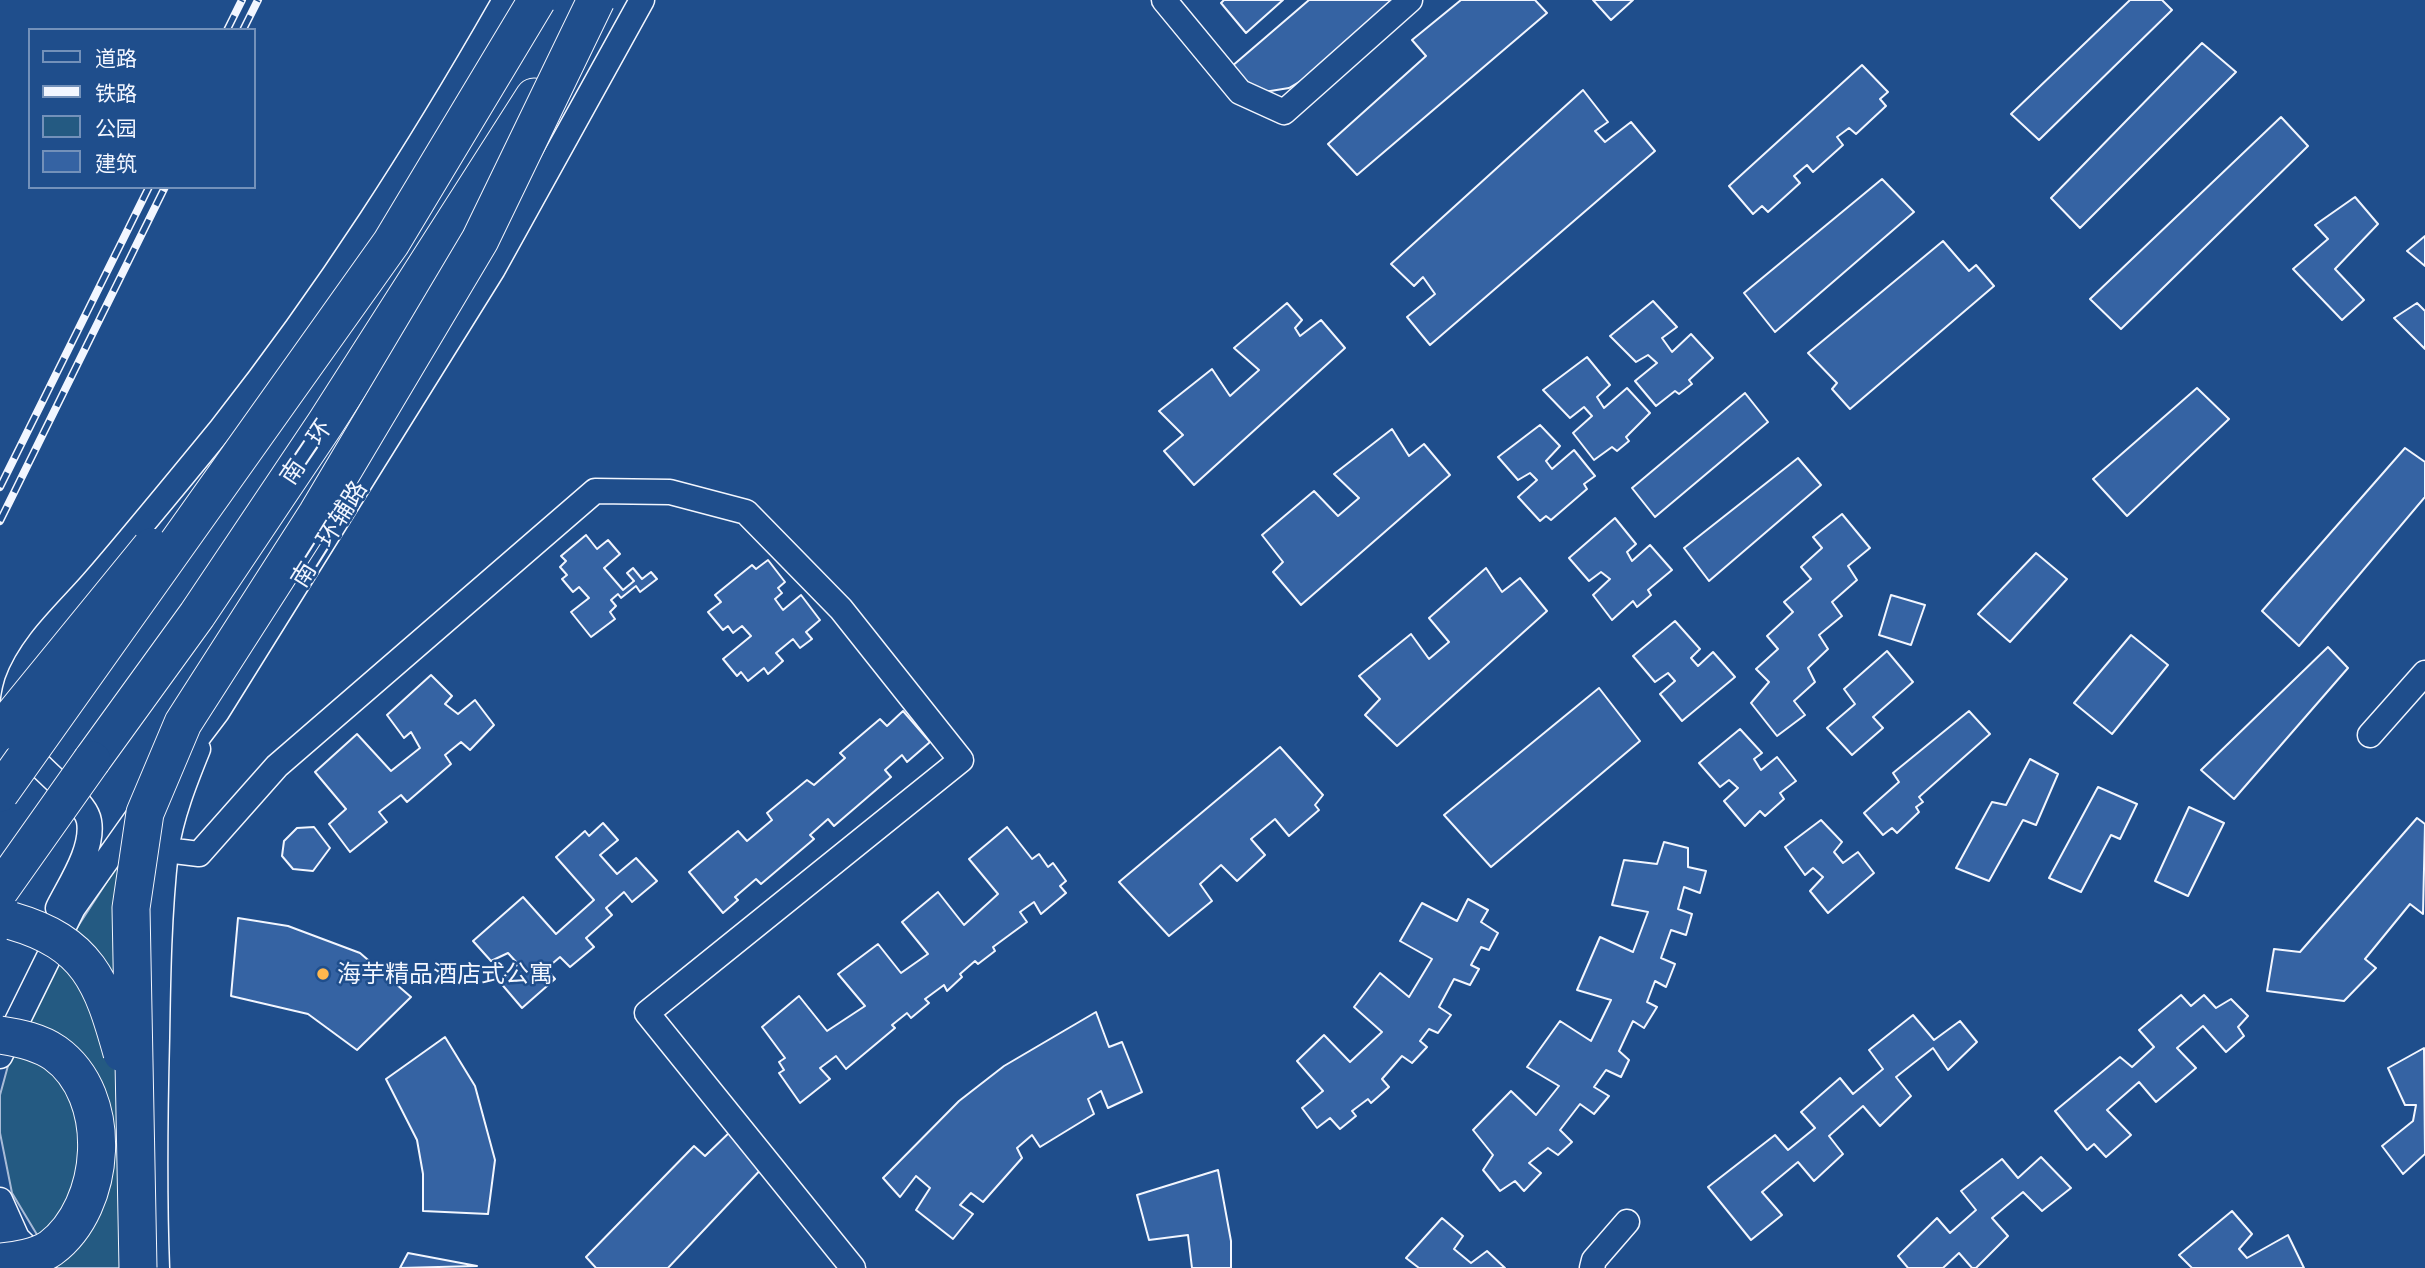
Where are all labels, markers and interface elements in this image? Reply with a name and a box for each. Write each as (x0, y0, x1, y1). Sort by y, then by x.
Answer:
legend (28, 28, 256, 189)
text: 道路 (95, 45, 137, 70)
text: 铁路 (95, 80, 137, 105)
text: 公园 (95, 115, 137, 140)
text: 建筑 (95, 150, 137, 175)
street label: 南二环 (274, 414, 338, 490)
street label: 南二环辅路 (285, 475, 373, 593)
place label: 海芋精品酒店式公寓 (337, 960, 553, 988)
marker: 海芋精品酒店式公寓 (315, 966, 331, 982)

